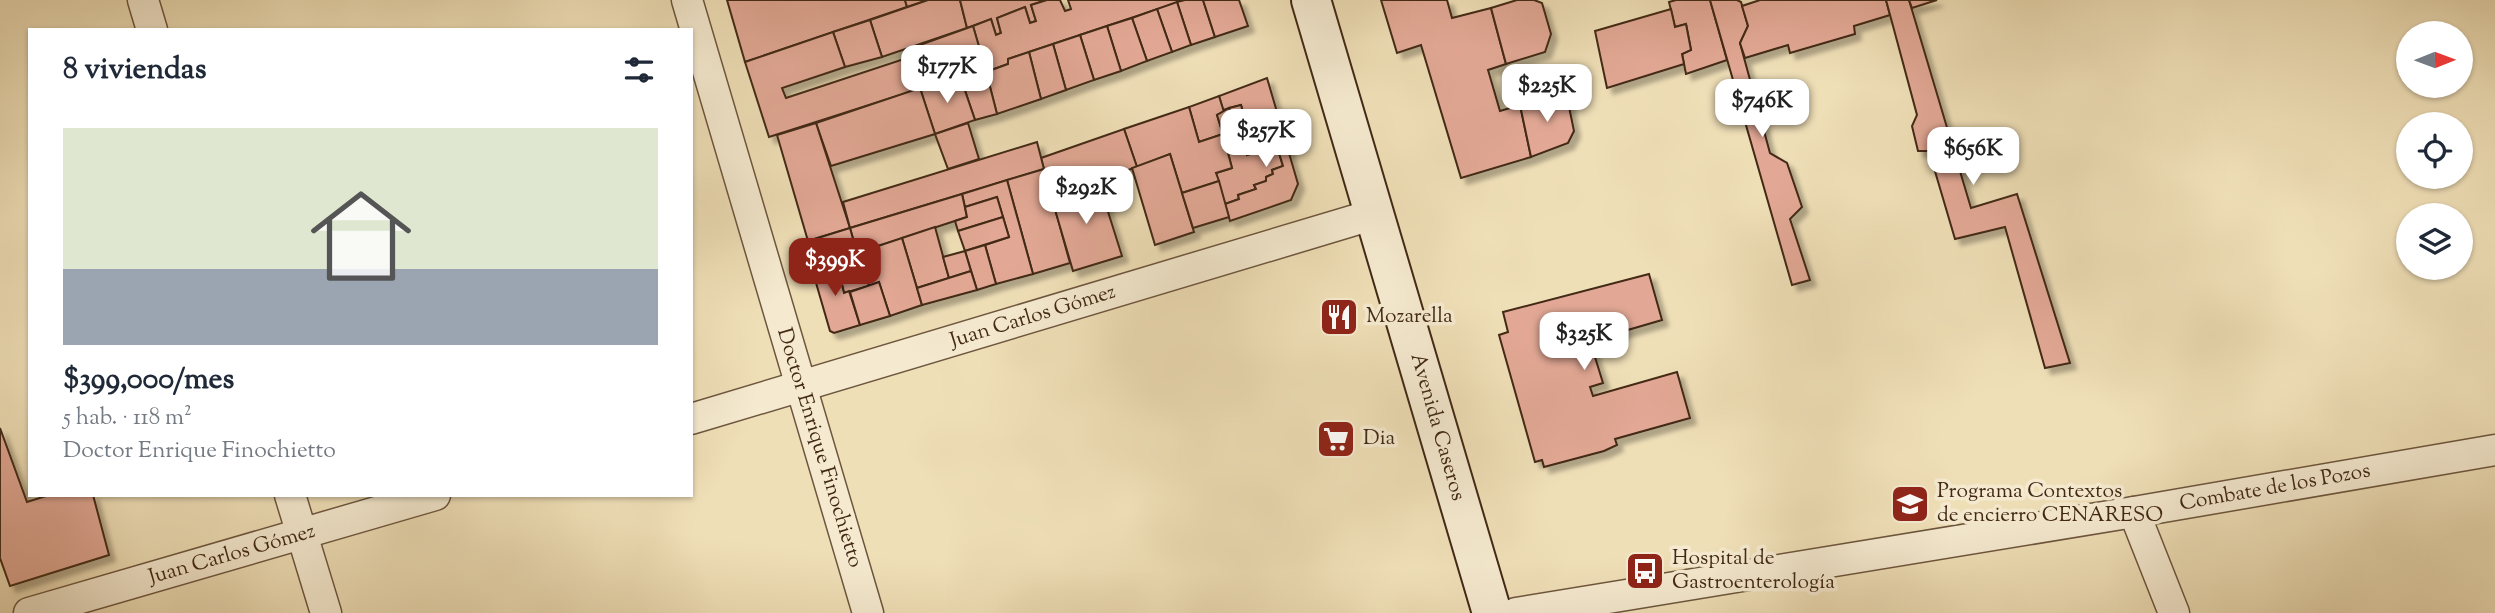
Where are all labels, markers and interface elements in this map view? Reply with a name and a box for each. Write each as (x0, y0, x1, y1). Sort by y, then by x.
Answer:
north arrow (2396, 21, 2473, 98)
map controls (2396, 21, 2473, 280)
pin: $177K (898, 46, 996, 105)
text: 8 viviendas (63, 49, 207, 92)
icon: filters (620, 51, 658, 89)
text: $177K (917, 51, 977, 84)
pin: $225K (1498, 64, 1596, 124)
text: $225K (1518, 70, 1576, 103)
pin: $746K (1713, 80, 1811, 139)
text: $746K (1731, 85, 1793, 118)
pin: $257K (1217, 110, 1315, 169)
button: locate (2396, 112, 2473, 189)
text: $257K (1236, 115, 1296, 148)
pin: $656K (1924, 128, 2022, 187)
text: $656K (1943, 133, 2003, 166)
pin: $292K (1037, 166, 1135, 226)
text: $292K (1055, 172, 1117, 205)
icon: home (298, 173, 424, 299)
button: layers (2396, 203, 2473, 280)
pin: $399K (786, 238, 884, 298)
text: $399K (805, 244, 865, 277)
street label: Juan Carlos Gómez (945, 278, 1120, 357)
restaurant icon: Mozarella (1318, 296, 1360, 338)
place label: Mozarella (1366, 302, 1453, 332)
pin: $325K (1535, 312, 1633, 372)
text: $325K (1556, 318, 1612, 351)
street label: Doctor Enrique Finochietto (768, 325, 870, 571)
street label: Avenida Caseros (1402, 350, 1472, 504)
text: $399,000/mes (63, 359, 234, 402)
text: 5 hab. · 118 m² (63, 402, 192, 435)
supermarket icon: Dia (1315, 418, 1357, 460)
place label: Dia (1363, 424, 1396, 454)
text: Doctor Enrique Finochietto (63, 435, 336, 468)
street label: Combate de los Pozos (2177, 456, 2373, 520)
place label: Programa Contextos de encierro CENARESO (1937, 477, 2163, 531)
school or university icon: Programa Contextos de encierro CENARESO (1889, 483, 1931, 525)
street label: Juan Carlos Gómez (144, 517, 319, 593)
place label: Hospital de Gastroenterología (1672, 544, 1835, 598)
bus stop icon: Hospital de Gastroenterología (1624, 550, 1666, 592)

